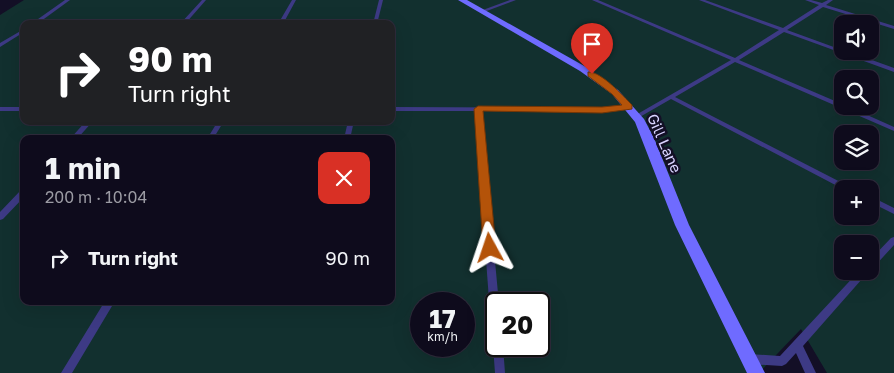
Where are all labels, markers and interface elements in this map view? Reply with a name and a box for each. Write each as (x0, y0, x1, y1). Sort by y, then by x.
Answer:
map controls (834, 15, 879, 280)
button: sound (834, 15, 879, 60)
pin (571, 23, 613, 74)
icon: arrive (578, 30, 606, 58)
text: 90 m (128, 38, 212, 80)
icon: right (45, 40, 110, 105)
button: search (834, 70, 879, 115)
text: Turn right (128, 80, 231, 107)
street label: Gill Lane (644, 111, 686, 176)
button: layers (834, 125, 879, 170)
text: 1 min (45, 150, 121, 186)
button: close (318, 152, 370, 204)
button: + (834, 180, 879, 225)
text: 200 m · 10:04 (45, 187, 147, 207)
position arrow (463, 221, 515, 273)
button: − (834, 235, 879, 280)
icon: right (45, 244, 73, 272)
text: Turn right (88, 246, 178, 269)
text: 90 m (325, 246, 370, 269)
speed limit sign: 20 (485, 292, 550, 357)
text: 17 (429, 303, 456, 334)
text: km/h (427, 329, 458, 344)

